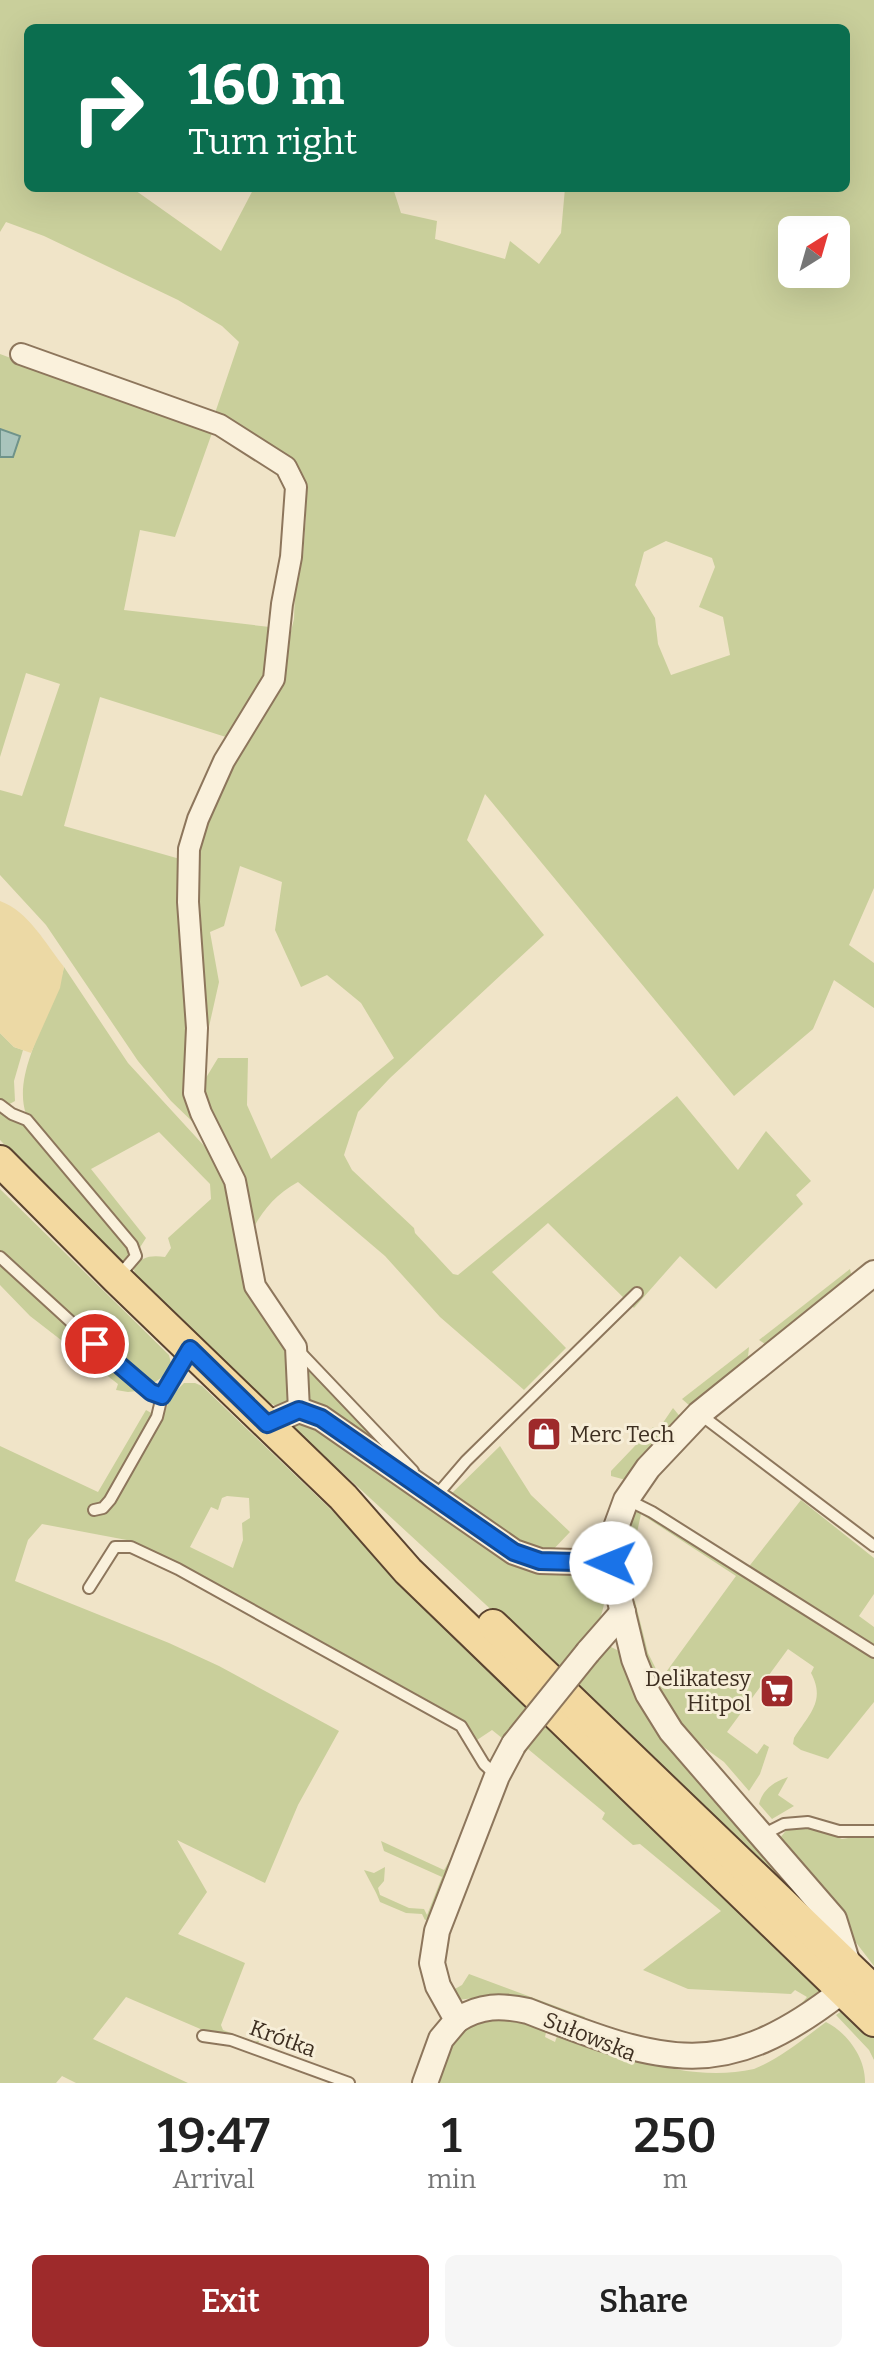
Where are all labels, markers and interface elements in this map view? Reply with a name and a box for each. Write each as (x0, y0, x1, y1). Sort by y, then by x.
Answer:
text: 160 m (188, 52, 344, 119)
icon: right (56, 56, 160, 160)
text: Turn right (188, 120, 357, 164)
north arrow (778, 216, 850, 288)
map controls (778, 216, 850, 288)
pin (61, 1310, 129, 1378)
icon: arrive (73, 1322, 117, 1366)
shop icon: Merc Tech (525, 1415, 563, 1453)
place label: Merc Tech (570, 1421, 675, 1448)
position arrow (569, 1521, 653, 1605)
place label: Delikatesy Hitpol (645, 1665, 751, 1717)
supermarket icon: Delikatesy Hitpol (758, 1672, 796, 1710)
street label: Sułowska (540, 2006, 640, 2067)
street label: Krótka (246, 2014, 320, 2063)
text: 19:47 (157, 2107, 270, 2165)
text: 1 (442, 2107, 462, 2165)
text: 250 (633, 2107, 717, 2165)
text: Arrival (172, 2164, 255, 2195)
text: min (427, 2164, 476, 2195)
text: m (663, 2164, 688, 2195)
button: Exit (32, 2255, 429, 2347)
button: Share (445, 2255, 842, 2347)

